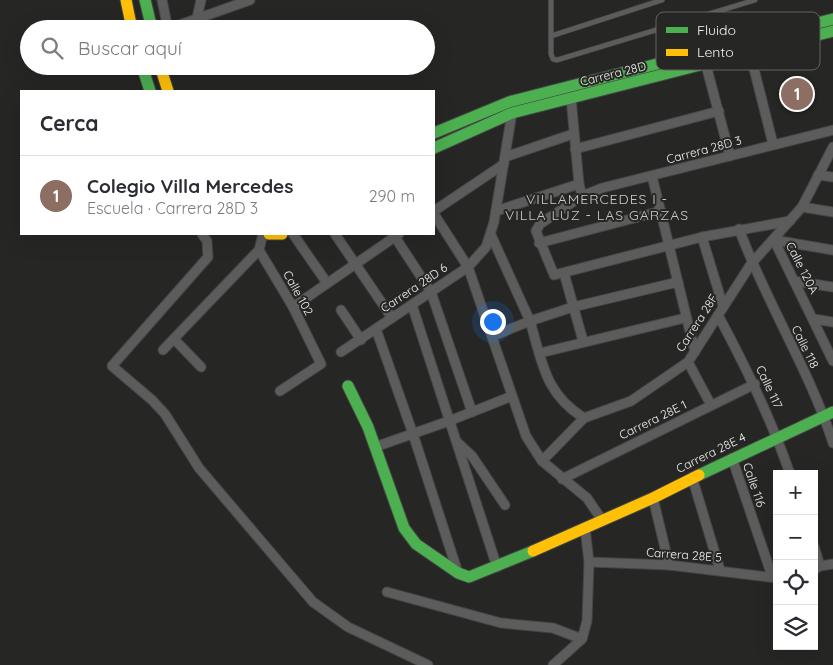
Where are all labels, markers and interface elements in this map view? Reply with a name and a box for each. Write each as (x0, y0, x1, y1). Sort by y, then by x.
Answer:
legend (656, 12, 820, 70)
search box (20, 20, 435, 75)
text: Fluido (697, 21, 736, 39)
icon: search (38, 34, 66, 62)
text: Buscar aquí (78, 36, 182, 60)
text: Lento (697, 43, 734, 61)
street label: Carrera 28D (578, 58, 648, 89)
pin: 1 (781, 75, 813, 113)
text: Cerca (40, 110, 98, 136)
street label: Carrera 28D 3 (665, 132, 743, 167)
text: Colegio Villa Mercedes (87, 174, 293, 198)
text: 1 (53, 186, 59, 206)
text: 290 m (369, 186, 415, 206)
district label: VILLAMERCEDES I - VILLA LUZ - LAS GARZAS (505, 190, 689, 224)
text: Escuela · Carrera 28D 3 (87, 198, 258, 218)
street label: Calle 120A (783, 239, 822, 297)
street label: Carrera 28D 6 (377, 259, 450, 315)
street label: Calle 102 (280, 268, 317, 318)
street label: Carrera 28F (672, 291, 721, 354)
your location (480, 309, 506, 335)
street label: Calle 118 (789, 323, 822, 371)
street label: Calle 117 (753, 363, 786, 411)
street label: Carrera 28E 1 (616, 397, 689, 442)
street label: Carrera 28E 4 (674, 429, 748, 476)
street label: Calle 116 (740, 461, 769, 509)
map controls (773, 470, 818, 650)
button: + (773, 470, 818, 515)
button: − (773, 515, 818, 560)
street label: Carrera 28E 5 (646, 544, 722, 565)
button: locate (773, 560, 818, 605)
button: layers (773, 605, 818, 650)

